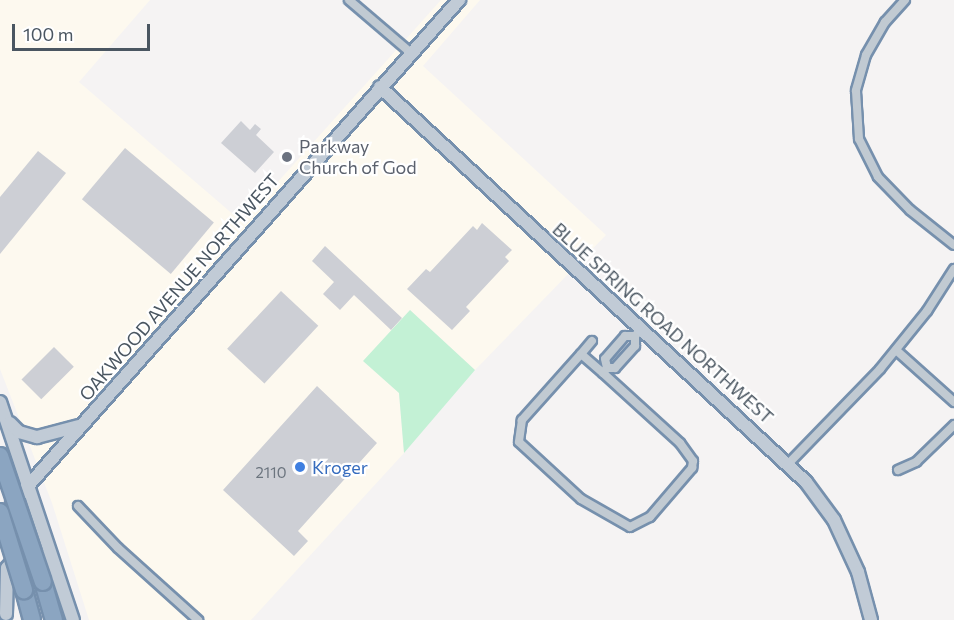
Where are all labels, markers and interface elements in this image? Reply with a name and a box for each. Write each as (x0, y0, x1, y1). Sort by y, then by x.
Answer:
scale bar (15, 12, 153, 50)
text: 100 m (23, 23, 73, 45)
place label: Parkway Church of God (299, 136, 417, 178)
marker: Parkway Church of God (280, 150, 294, 164)
street label: OAKWOOD AVENUE NORTHWEST (75, 169, 283, 405)
street label: BLUE SPRING ROAD NORTHWEST (548, 218, 778, 428)
place label: Kroger (312, 456, 368, 478)
marker: Kroger (293, 460, 307, 474)
house number: 2110 (256, 464, 286, 482)

